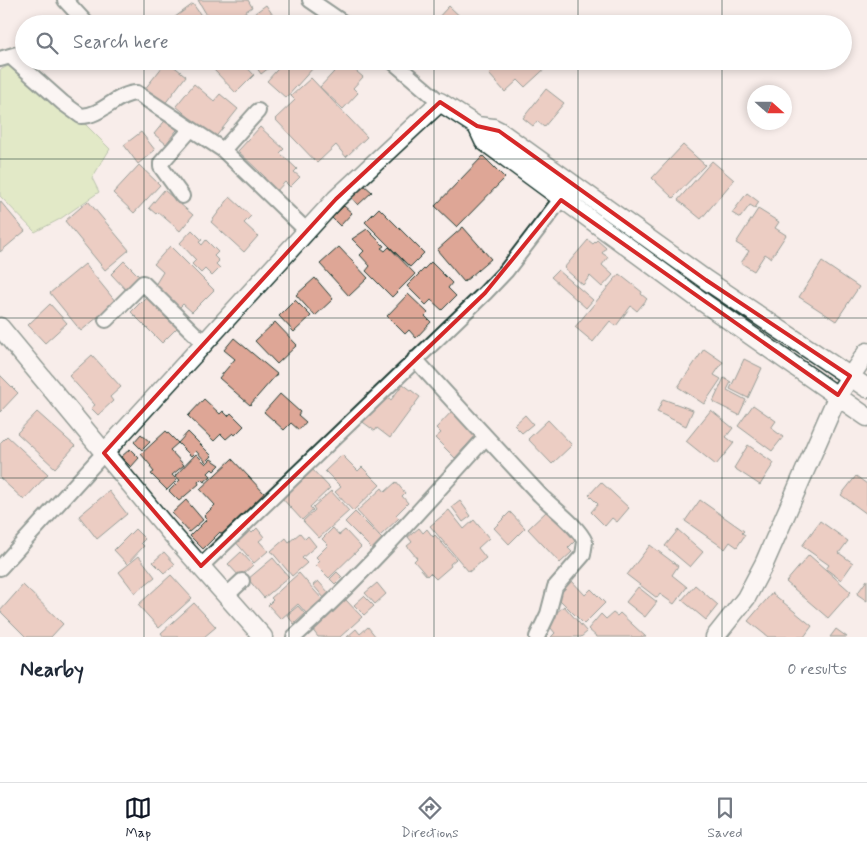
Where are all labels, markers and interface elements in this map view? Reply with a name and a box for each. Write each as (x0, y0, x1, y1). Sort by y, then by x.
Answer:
search box (15, 15, 852, 70)
icon: search (33, 29, 61, 57)
text: Search here (73, 30, 169, 55)
north arrow (747, 85, 792, 130)
text: Nearby (20, 656, 84, 684)
text: 0 results (787, 659, 847, 680)
tab: Map (124, 794, 152, 842)
tab: Directions (401, 794, 459, 842)
tab: Saved (707, 794, 743, 842)

